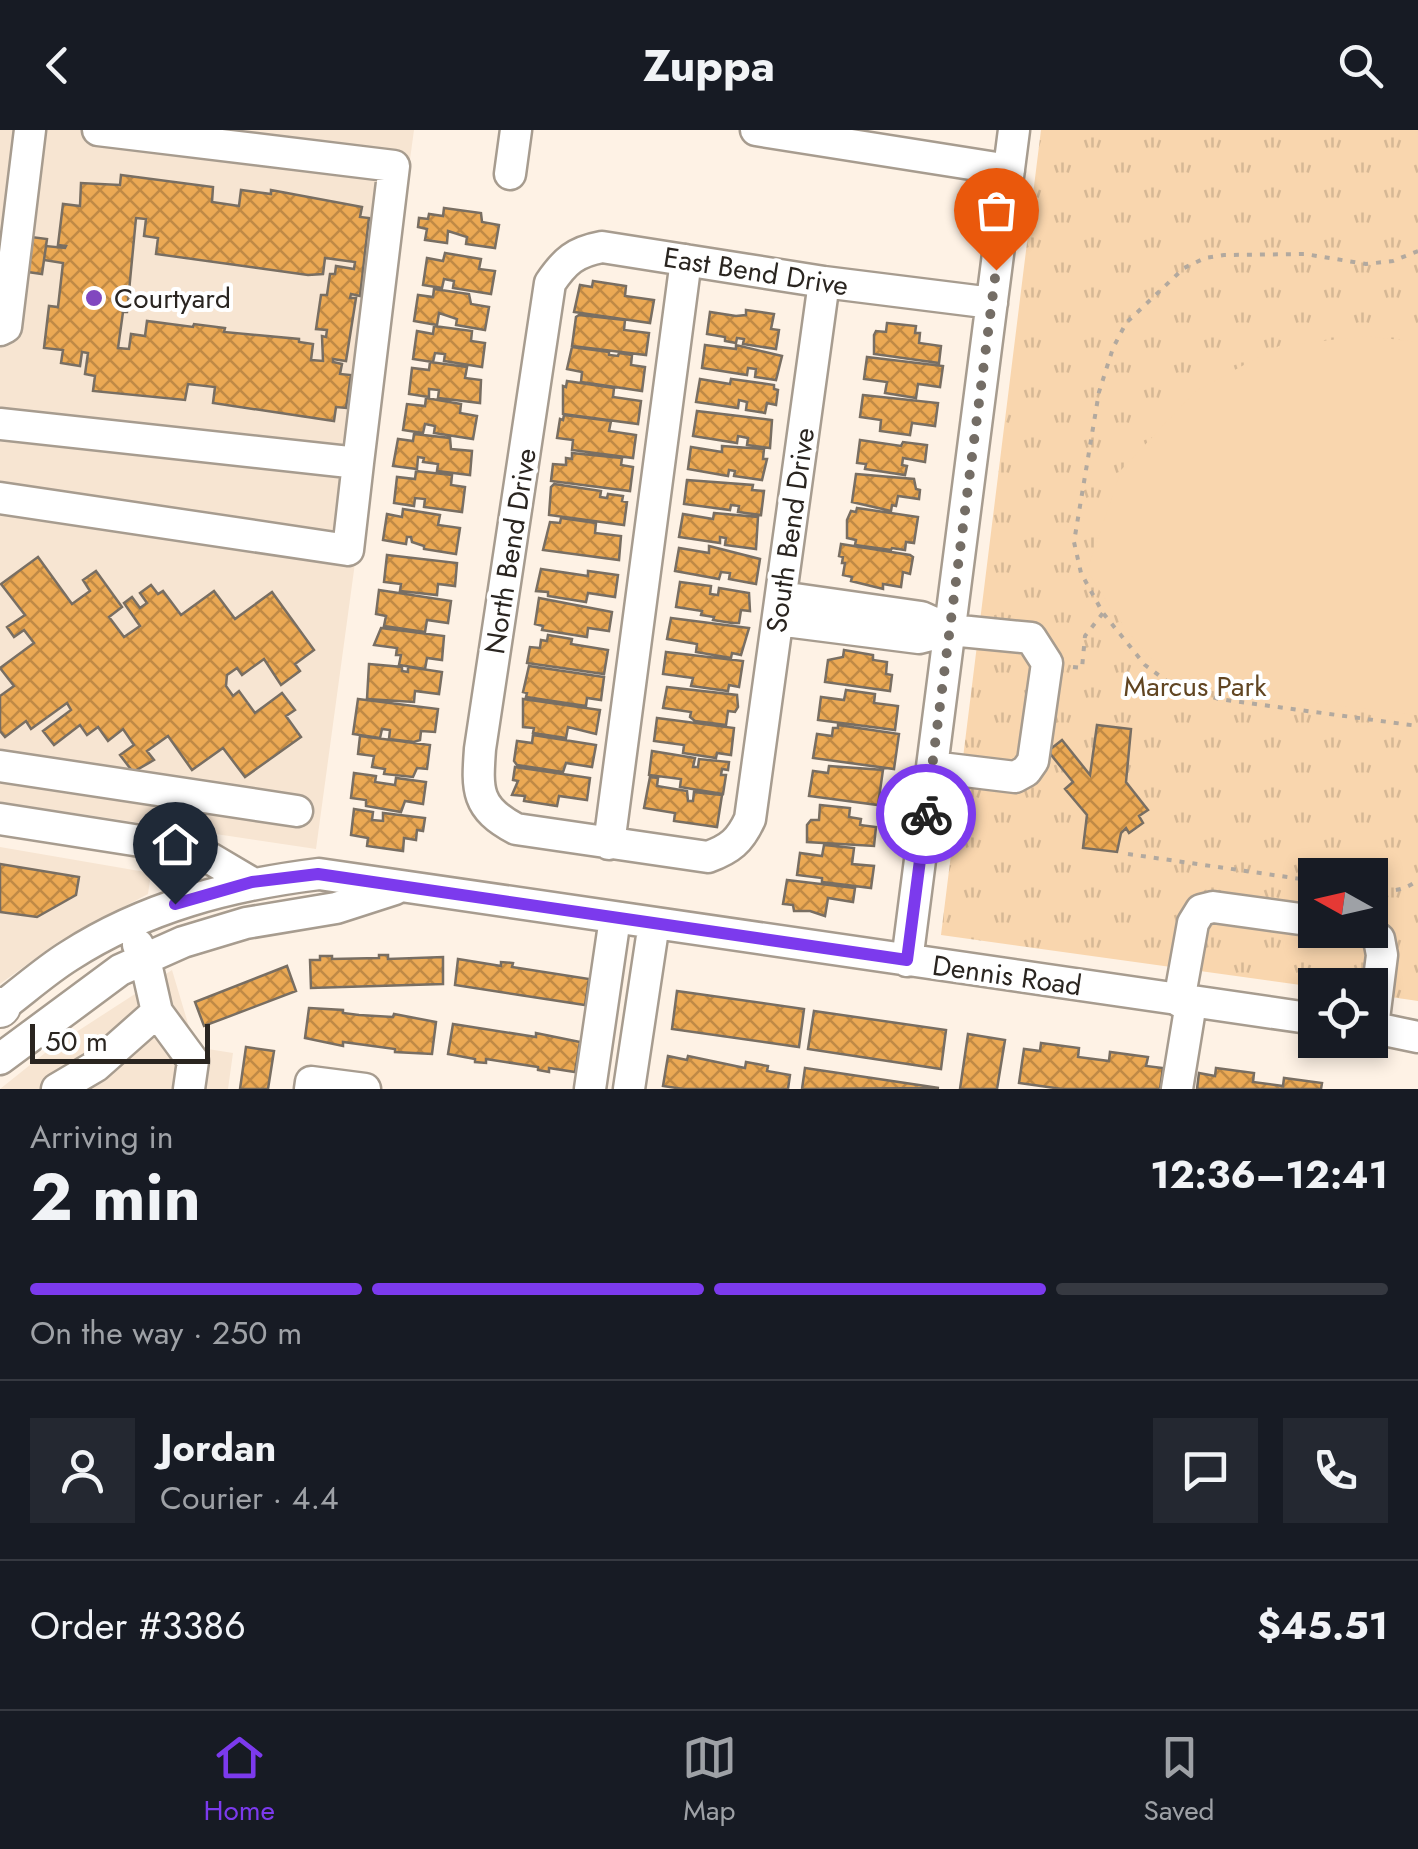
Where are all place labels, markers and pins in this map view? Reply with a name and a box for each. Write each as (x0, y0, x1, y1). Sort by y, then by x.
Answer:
pin (954, 168, 1039, 271)
place label: Courtyard (114, 278, 231, 319)
marker: Courtyard (83, 287, 105, 309)
pin (133, 802, 218, 905)

